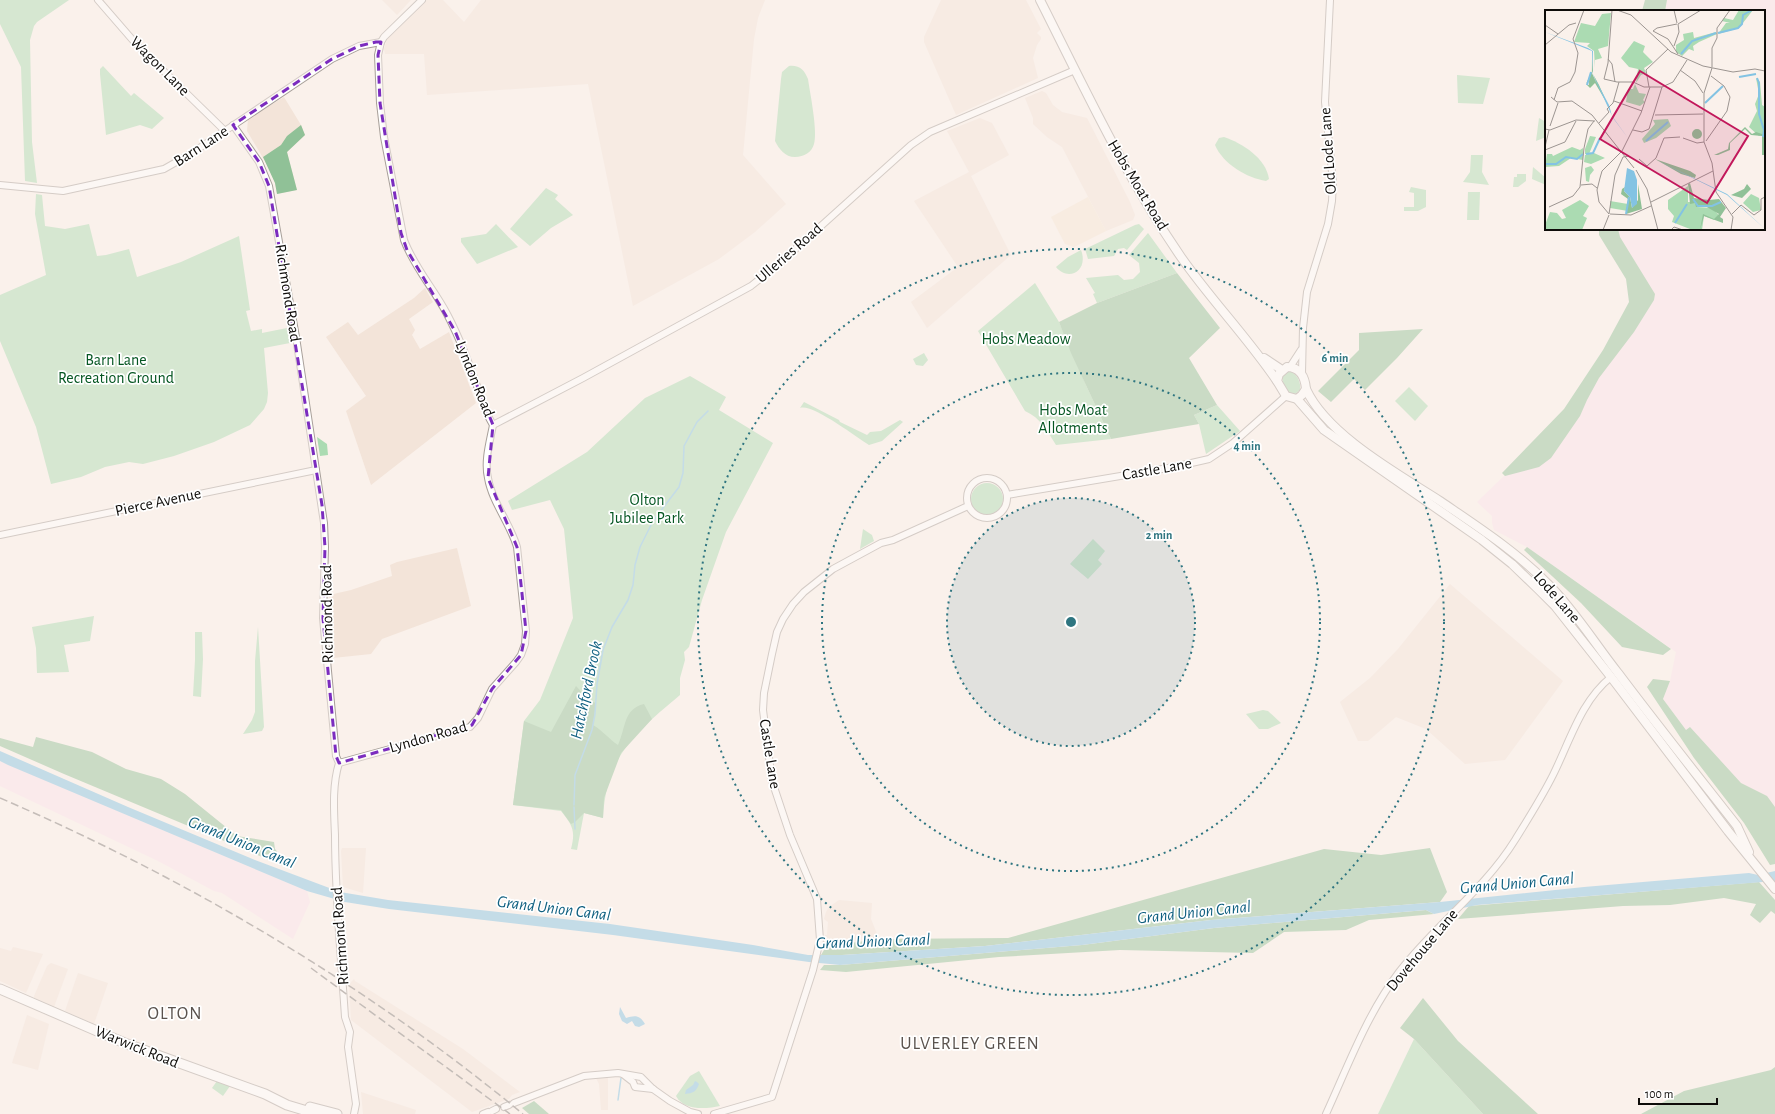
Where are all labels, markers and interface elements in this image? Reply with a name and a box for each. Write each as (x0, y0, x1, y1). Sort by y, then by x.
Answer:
inset map (1545, 10, 1765, 230)
street label: Wagon Lane (127, 33, 193, 99)
street label: Old Lode Lane (1317, 107, 1339, 195)
street label: Barn Lane (171, 123, 231, 169)
street label: Hobs Moat Road (1105, 137, 1171, 233)
street label: Ulleries Road (753, 220, 825, 286)
street label: Richmond Road (272, 243, 304, 343)
park label: Hobs Meadow (981, 331, 1071, 347)
street label: Lyndon Road (452, 339, 497, 419)
park label: Barn Lane Recreation Ground (58, 352, 174, 386)
text: 6 min (1322, 352, 1348, 364)
park label: Hobs Moat Allotments (1038, 402, 1108, 436)
text: 4 min (1233, 440, 1261, 452)
street label: Castle Lane (1121, 455, 1193, 483)
street label: Pierce Avenue (114, 485, 202, 519)
park label: Olton Jubilee Park (610, 492, 685, 526)
text: 2 min (1146, 529, 1172, 541)
street label: Richmond Road (318, 565, 336, 663)
street label: Lode Lane (1531, 568, 1583, 626)
centre of rings (1064, 615, 1078, 629)
water label: Hatchford Brook (567, 639, 605, 741)
street label: Lyndon Road (387, 718, 469, 757)
street label: Castle Lane (757, 718, 783, 790)
water label: Grand Union Canal (186, 813, 298, 871)
water label: Grand Union Canal (1459, 870, 1575, 896)
street label: Richmond Road (329, 886, 351, 986)
water label: Grand Union Canal (496, 893, 612, 923)
water label: Grand Union Canal (1136, 898, 1252, 926)
street label: Dovehouse Lane (1383, 906, 1461, 994)
water label: Grand Union Canal (816, 931, 930, 951)
district label: OLTON (148, 1005, 202, 1023)
street label: Warwick Road (93, 1023, 181, 1071)
district label: ULVERLEY GREEN (900, 1035, 1040, 1053)
scale bar (1639, 1080, 1717, 1106)
text: 100 m (1645, 1088, 1673, 1100)

